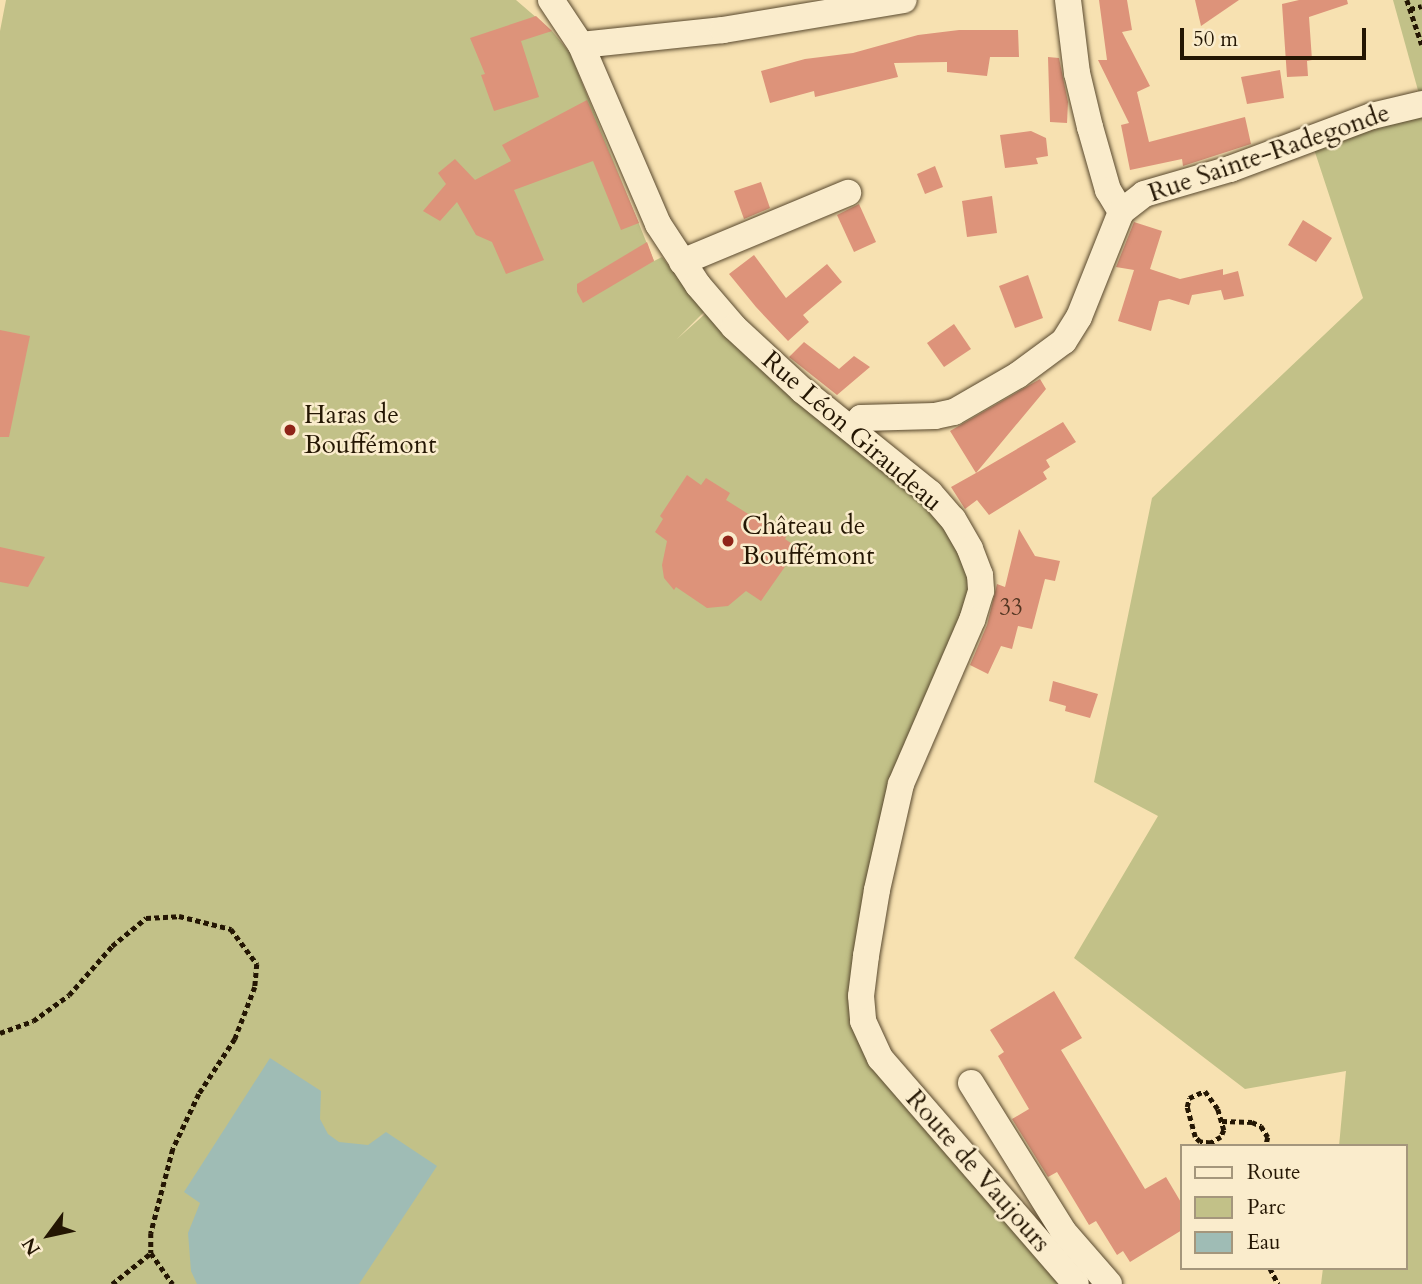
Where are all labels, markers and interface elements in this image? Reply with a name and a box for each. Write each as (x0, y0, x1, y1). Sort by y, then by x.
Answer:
scale bar (1184, 14, 1370, 58)
text: 50 m (1193, 25, 1238, 54)
street label: Rue Sainte-Radegonde (1144, 97, 1394, 209)
street label: Rue Léon Giraudeau (756, 344, 948, 518)
place label: Haras de Bouffémont (304, 399, 436, 460)
marker: Haras de Bouffémont (282, 422, 298, 438)
place label: Château de Bouffémont (742, 510, 874, 572)
marker: Château de Bouffémont (720, 533, 736, 549)
house number: 33 (999, 594, 1023, 622)
street label: Route de Vaujours (899, 1084, 1057, 1258)
legend (1180, 1144, 1408, 1270)
text: Route (1247, 1158, 1301, 1187)
text: Parc (1247, 1193, 1286, 1222)
north arrow (14, 1200, 84, 1270)
text: Eau (1247, 1228, 1281, 1257)
text: N (16, 1232, 47, 1260)

